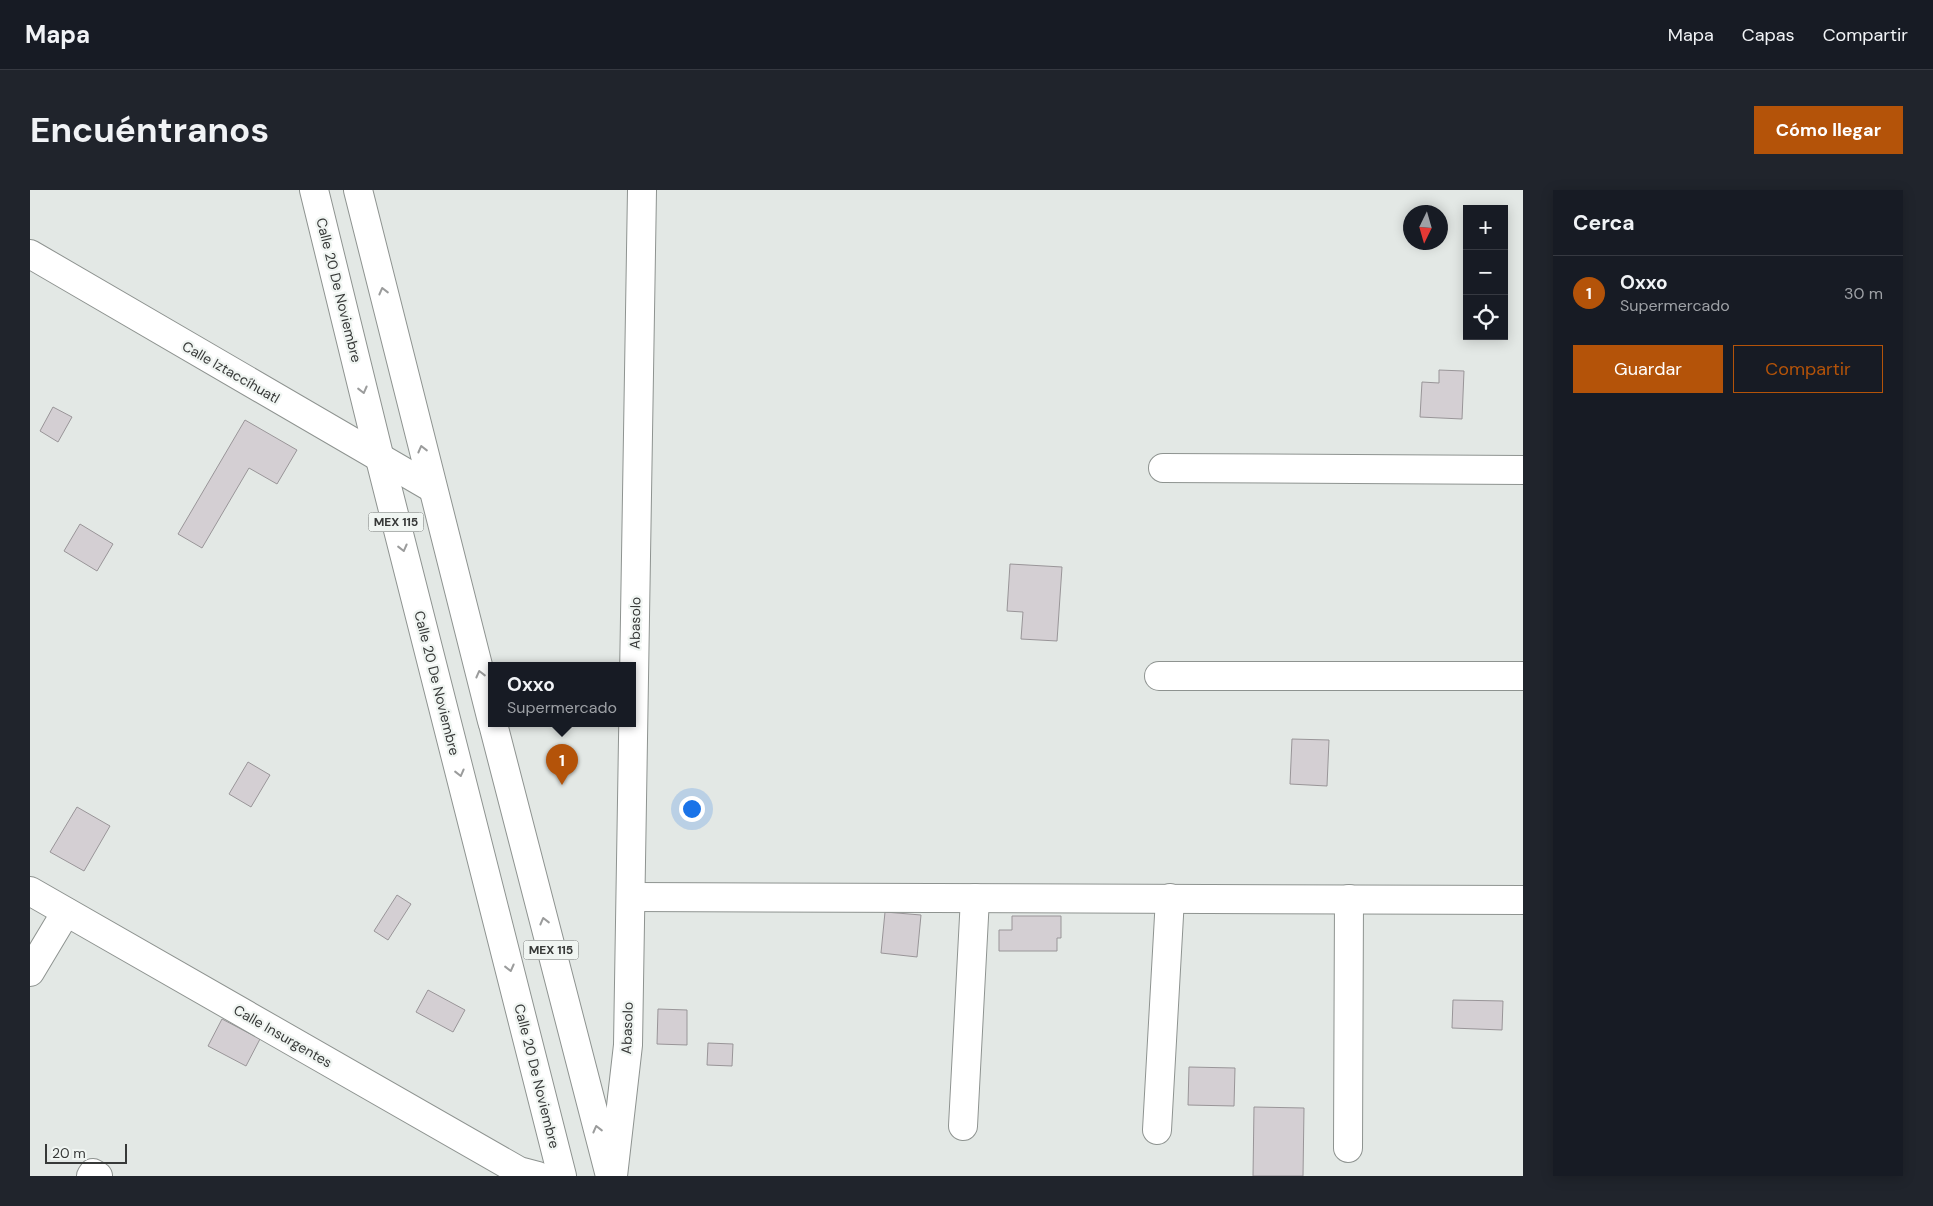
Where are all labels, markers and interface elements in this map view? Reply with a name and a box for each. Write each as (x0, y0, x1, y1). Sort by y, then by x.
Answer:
text: Mapa (25, 19, 90, 50)
text: Mapa (1668, 23, 1714, 47)
text: Capas (1742, 23, 1795, 47)
text: Compartir (1823, 23, 1908, 47)
button: Cómo llegar (1754, 106, 1903, 154)
text: Encuéntranos (30, 107, 269, 153)
north arrow (1403, 205, 1448, 250)
map controls (1463, 205, 1508, 340)
button: + (1463, 205, 1508, 250)
text: Cerca (1573, 209, 1635, 237)
street label: Calle 20 De Noviembre (312, 216, 366, 364)
button: − (1463, 250, 1508, 295)
text: Oxxo (1620, 270, 1668, 295)
text: 1 (1586, 283, 1592, 304)
text: 30 m (1844, 283, 1883, 304)
one-way arrow (378, 286, 389, 295)
button: locate (1463, 295, 1508, 340)
text: Supermercado (1620, 295, 1730, 316)
street label: Calle Iztaccíhuatl (179, 337, 283, 407)
button: Guardar (1573, 345, 1723, 393)
button: Compartir (1733, 345, 1883, 393)
one-way arrow (358, 386, 368, 394)
one-way arrow (417, 444, 428, 453)
road number: MEX 115 (368, 512, 424, 532)
one-way arrow (397, 543, 408, 552)
street label: Abasolo (626, 597, 644, 649)
street label: Calle 20 De Noviembre (410, 609, 464, 757)
popup (488, 662, 636, 727)
one-way arrow (475, 669, 486, 678)
text: Oxxo (507, 672, 555, 697)
text: Supermercado (507, 697, 617, 718)
pin: 1 (546, 744, 578, 785)
one-way arrow (454, 769, 465, 778)
your location (679, 796, 705, 822)
one-way arrow (539, 917, 549, 925)
road number: MEX 115 (524, 940, 578, 960)
one-way arrow (504, 964, 515, 973)
street label: Calle Insurgentes (231, 1001, 335, 1071)
street label: Abasolo (617, 1001, 637, 1055)
street label: Calle 20 De Noviembre (510, 1002, 564, 1150)
one-way arrow (593, 1125, 603, 1133)
scale bar (45, 1141, 128, 1164)
text: 20 m (52, 1144, 86, 1162)

